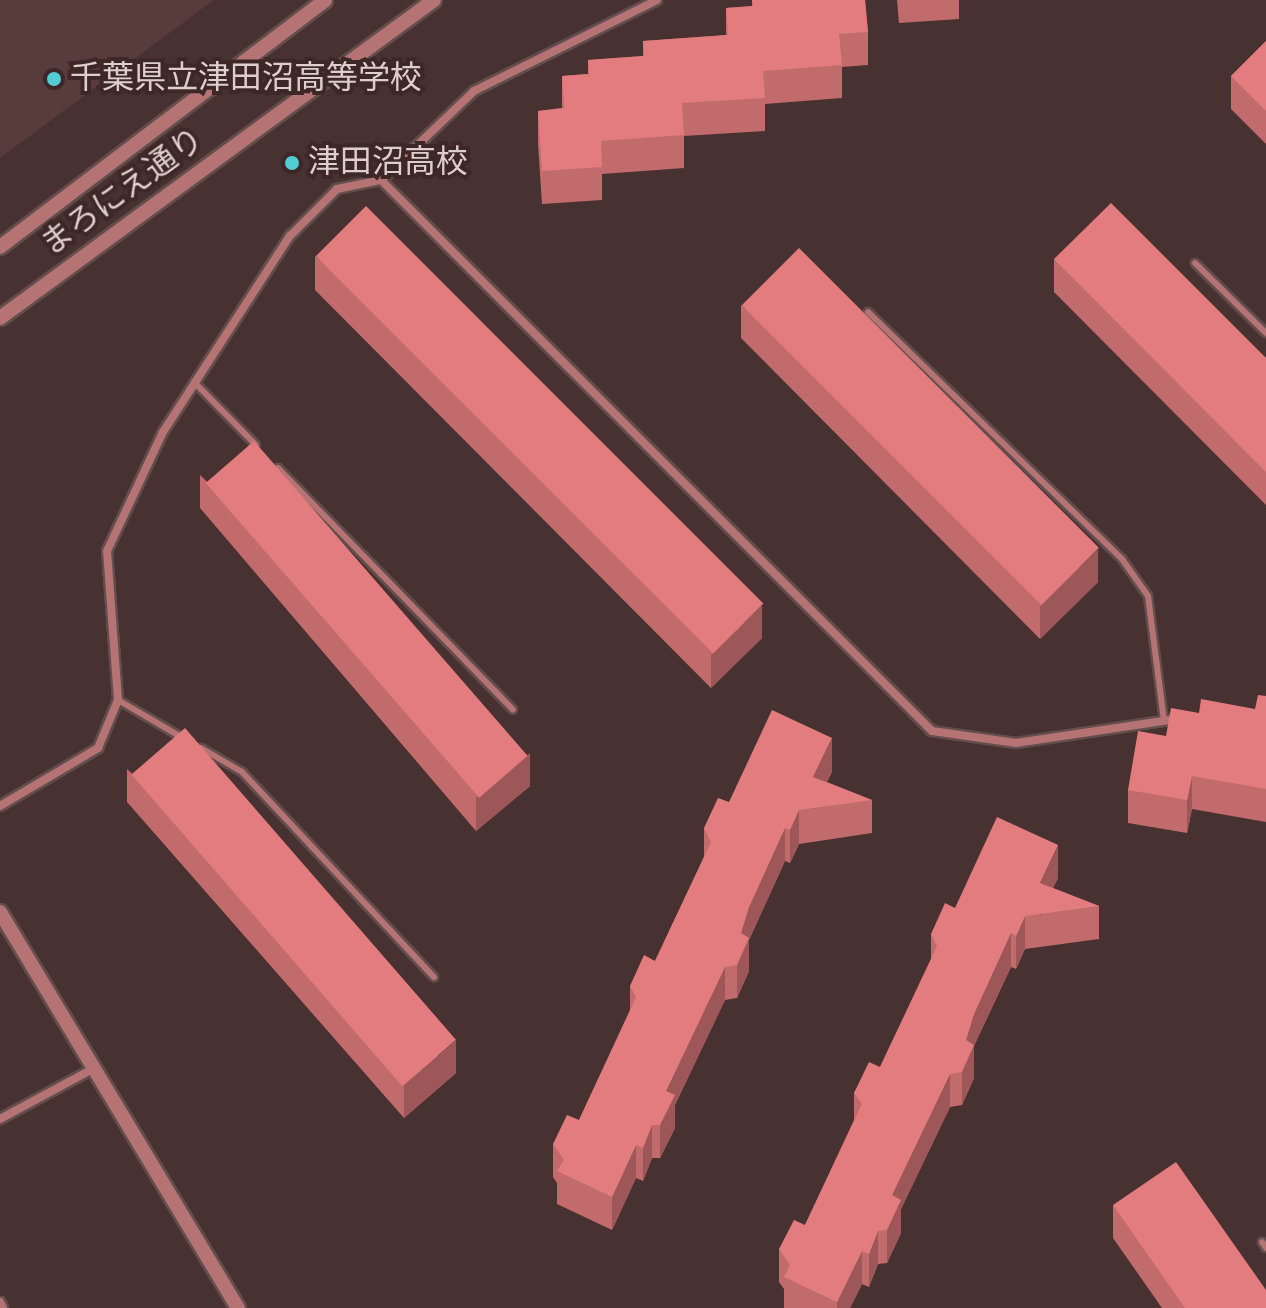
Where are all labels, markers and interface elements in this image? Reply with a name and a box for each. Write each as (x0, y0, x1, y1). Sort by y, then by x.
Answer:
place label: 千葉県立津田沼高等学校 (70, 60, 422, 98)
marker: 千葉県立津田沼高等学校 (45, 70, 63, 88)
street label: まろにえ通り (34, 121, 212, 265)
place label: 津田沼高校 (308, 144, 468, 182)
marker: 津田沼高校 (283, 154, 301, 172)

